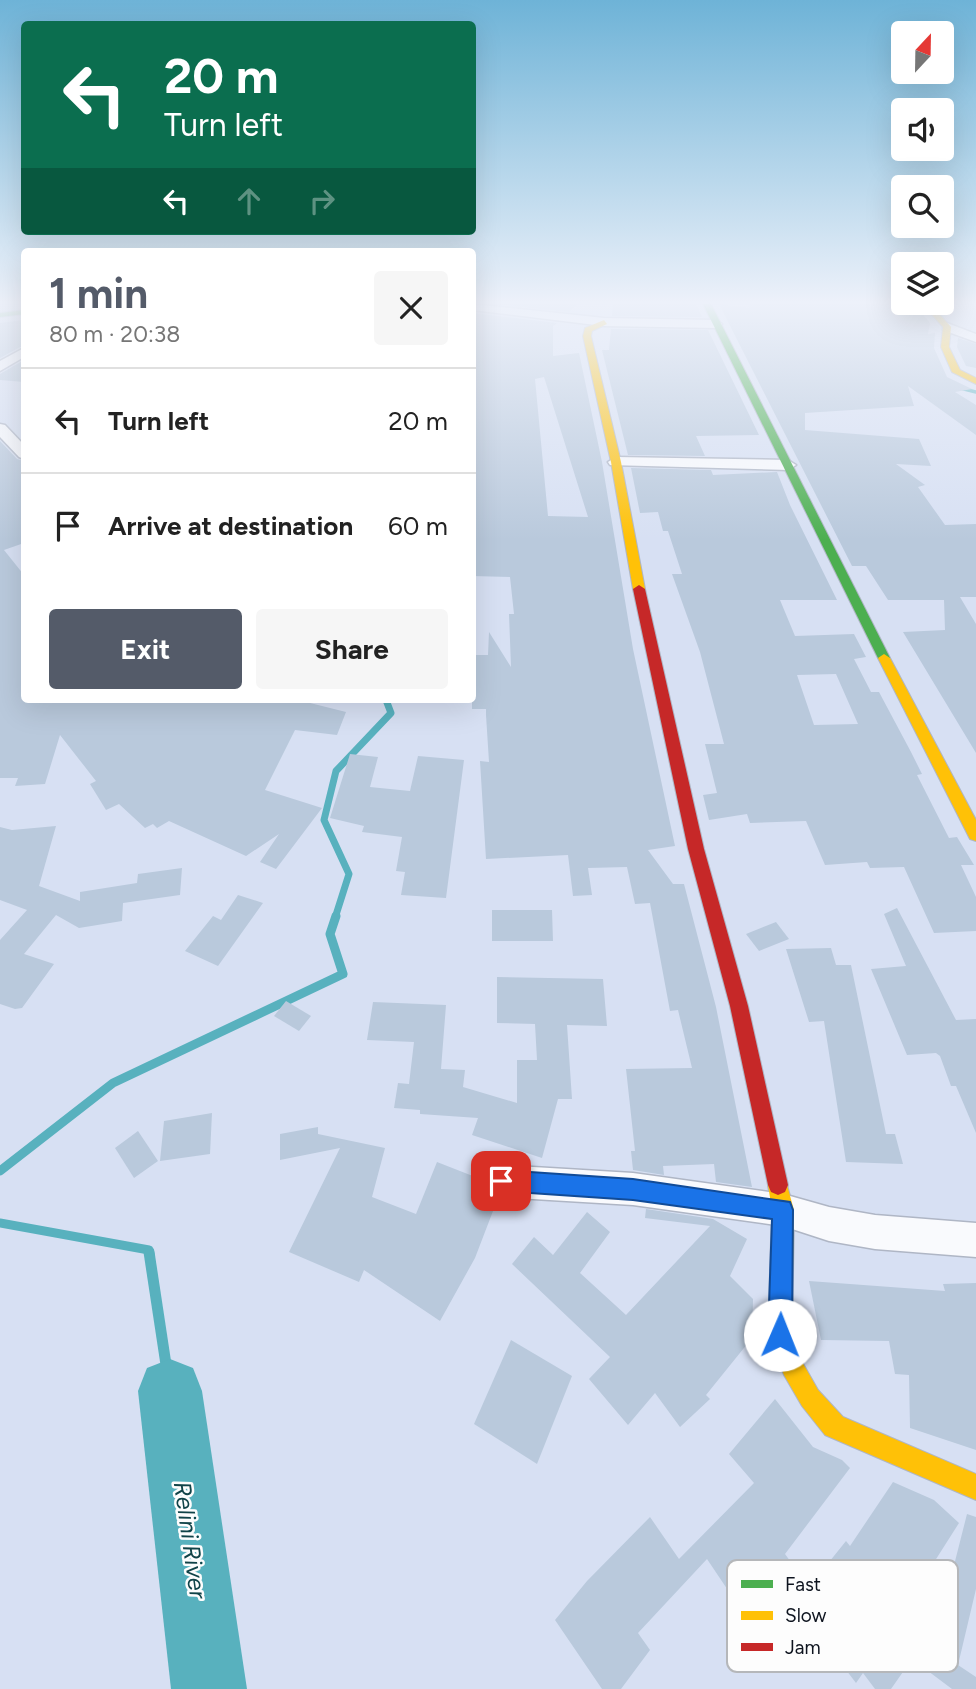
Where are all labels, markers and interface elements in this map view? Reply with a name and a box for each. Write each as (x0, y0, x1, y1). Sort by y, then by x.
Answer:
north arrow (891, 21, 954, 84)
map controls (891, 21, 954, 315)
text: 20 m (164, 46, 279, 105)
icon: left (49, 49, 140, 140)
button: sound (891, 98, 954, 161)
text: Turn left (164, 106, 283, 144)
button: search (891, 175, 954, 238)
icon: left (157, 182, 195, 220)
icon: ahead (230, 182, 268, 220)
icon: right (303, 182, 341, 220)
button: layers (891, 252, 954, 315)
text: 1 min (49, 268, 148, 319)
button: close (374, 271, 448, 345)
text: 80 m · 20:38 (49, 320, 180, 348)
icon: left (49, 402, 87, 440)
text: Turn left (108, 405, 209, 437)
text: 20 m (388, 405, 448, 437)
icon: arrive (49, 507, 87, 545)
text: Arrive at destination (108, 510, 353, 542)
text: 60 m (388, 510, 448, 542)
button: Exit (49, 609, 242, 689)
button: Share (256, 609, 448, 689)
pin (471, 1151, 531, 1211)
icon: arrive (482, 1162, 520, 1200)
position arrow (743, 1298, 817, 1372)
water label: Relini River (168, 1479, 213, 1601)
legend (727, 1560, 958, 1672)
text: Fast (785, 1573, 821, 1596)
text: Slow (785, 1604, 827, 1627)
text: Jam (785, 1636, 821, 1659)

